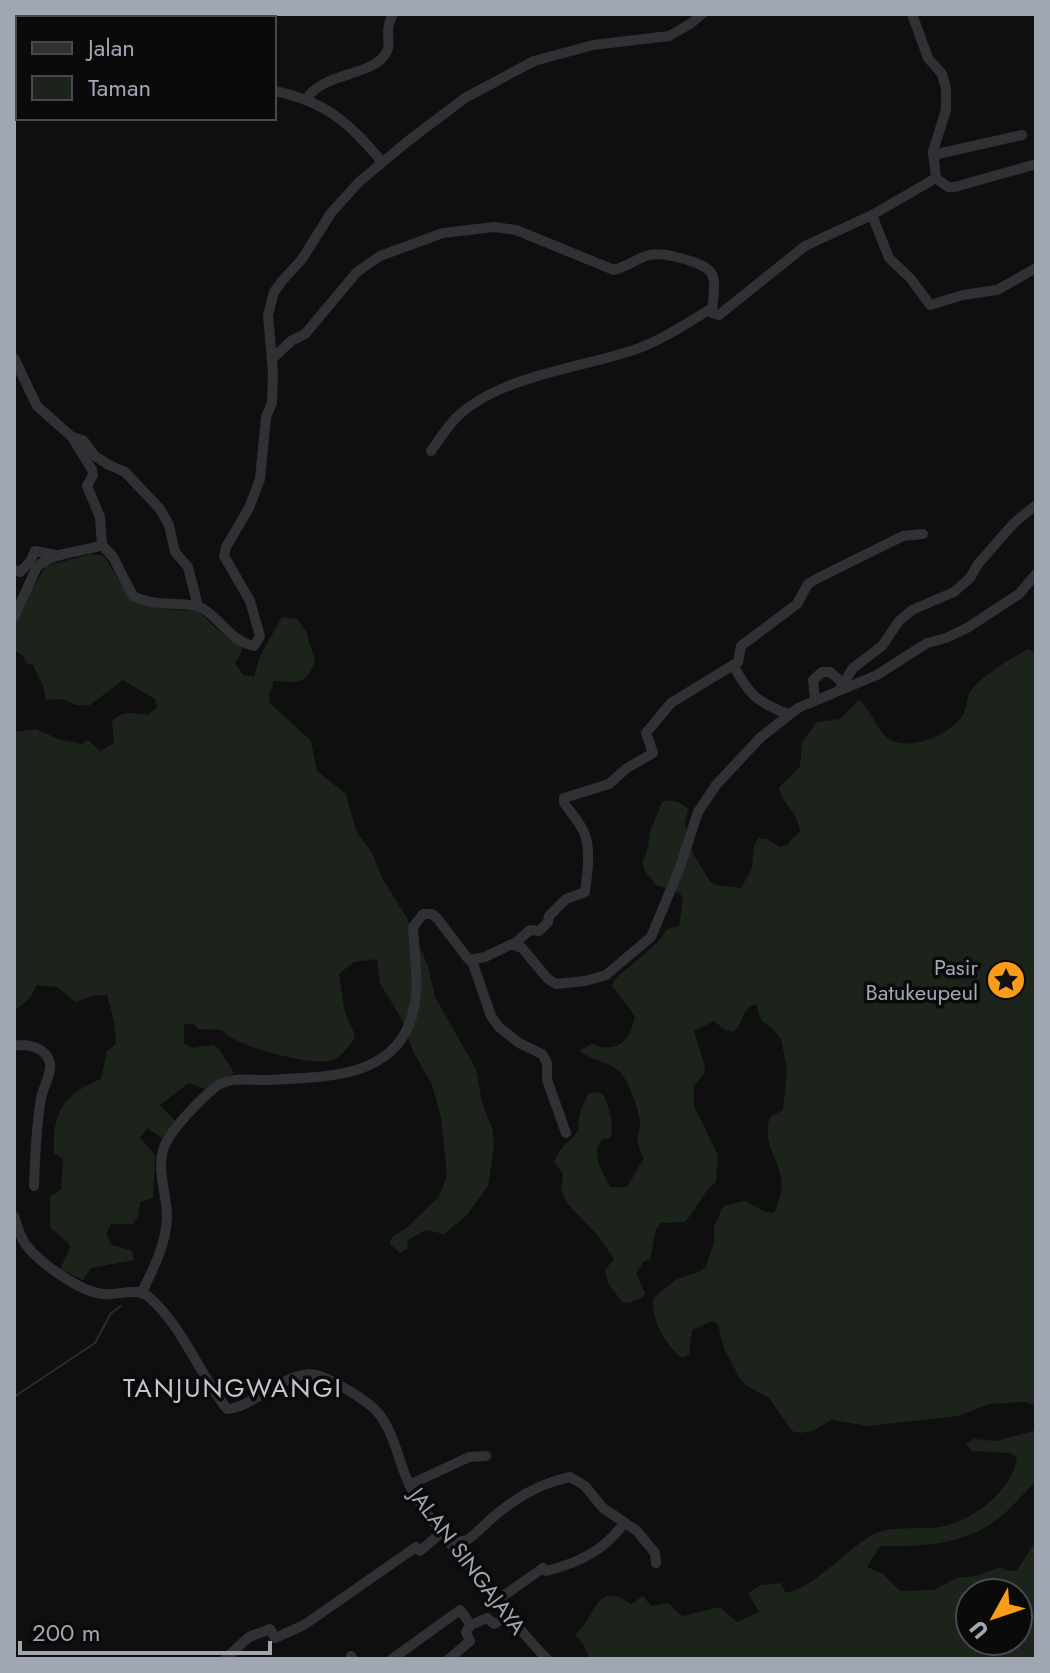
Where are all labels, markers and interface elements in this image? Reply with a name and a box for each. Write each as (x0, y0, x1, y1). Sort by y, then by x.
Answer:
legend (16, 16, 276, 120)
text: Jalan (85, 30, 135, 65)
text: Taman (88, 70, 151, 105)
place label: Pasir Batukeupeul (866, 951, 978, 1008)
place icon: Pasir Batukeupeul (985, 959, 1027, 1001)
district label: TANJUNGWANGI (123, 1369, 343, 1407)
street label: JALAN SINGAJAYA (400, 1478, 534, 1642)
north arrow (954, 1577, 1034, 1657)
scale bar (20, 1605, 270, 1655)
text: U (961, 1614, 996, 1646)
text: 200 m (32, 1615, 100, 1650)

